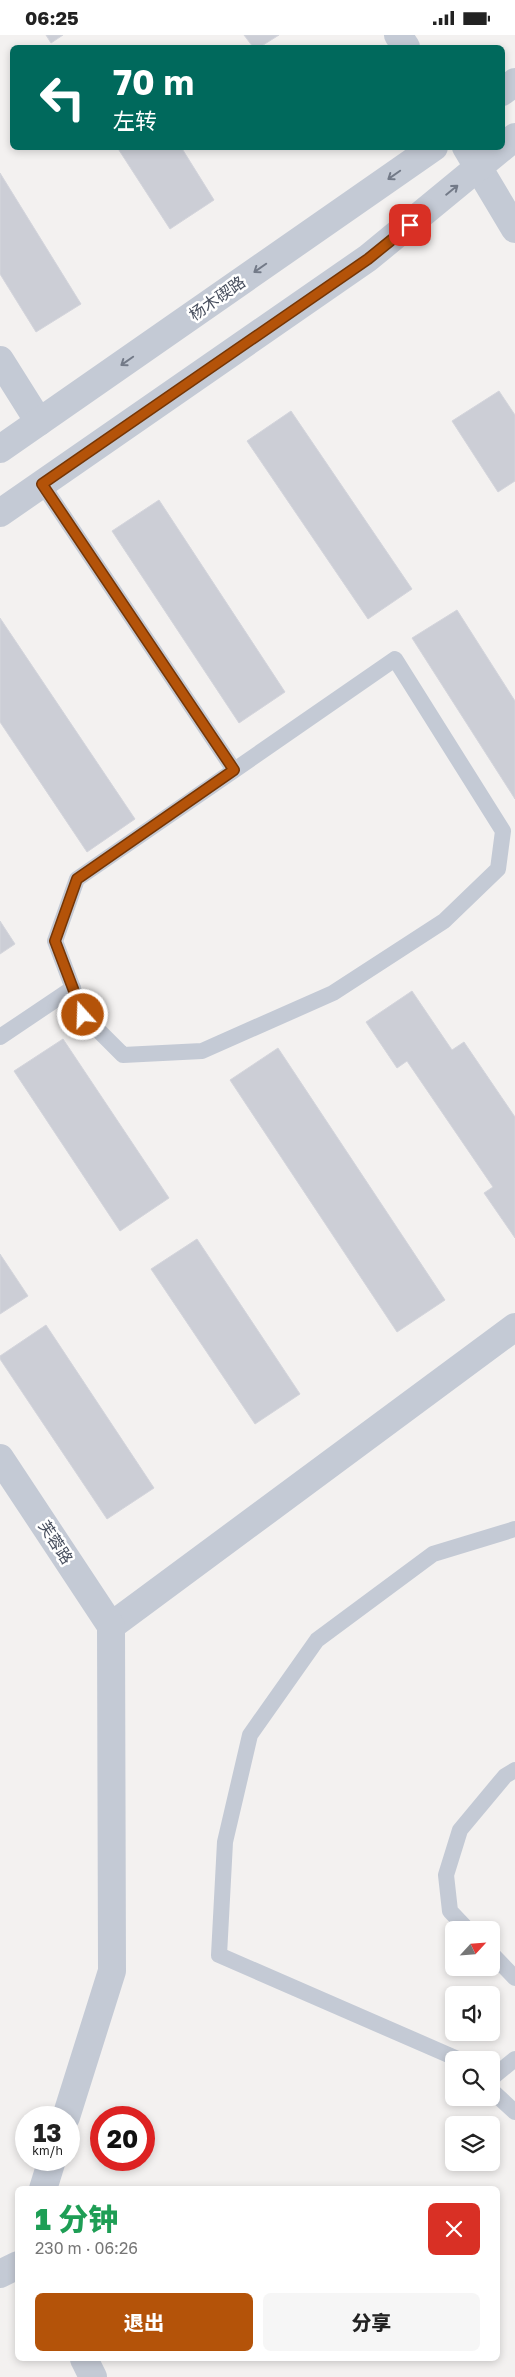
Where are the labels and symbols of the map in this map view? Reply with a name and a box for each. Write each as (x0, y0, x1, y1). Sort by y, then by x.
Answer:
one-way arrow (387, 170, 401, 180)
one-way arrow (445, 184, 458, 195)
pin (389, 204, 431, 246)
one-way arrow (254, 263, 268, 273)
street label: 杨木碶路 (185, 271, 249, 325)
one-way arrow (120, 356, 134, 366)
position arrow (56, 988, 108, 1040)
street label: 芙蓉路 (35, 1516, 77, 1568)
north arrow (445, 1921, 500, 1976)
speed limit sign: 20 (90, 2106, 155, 2171)

